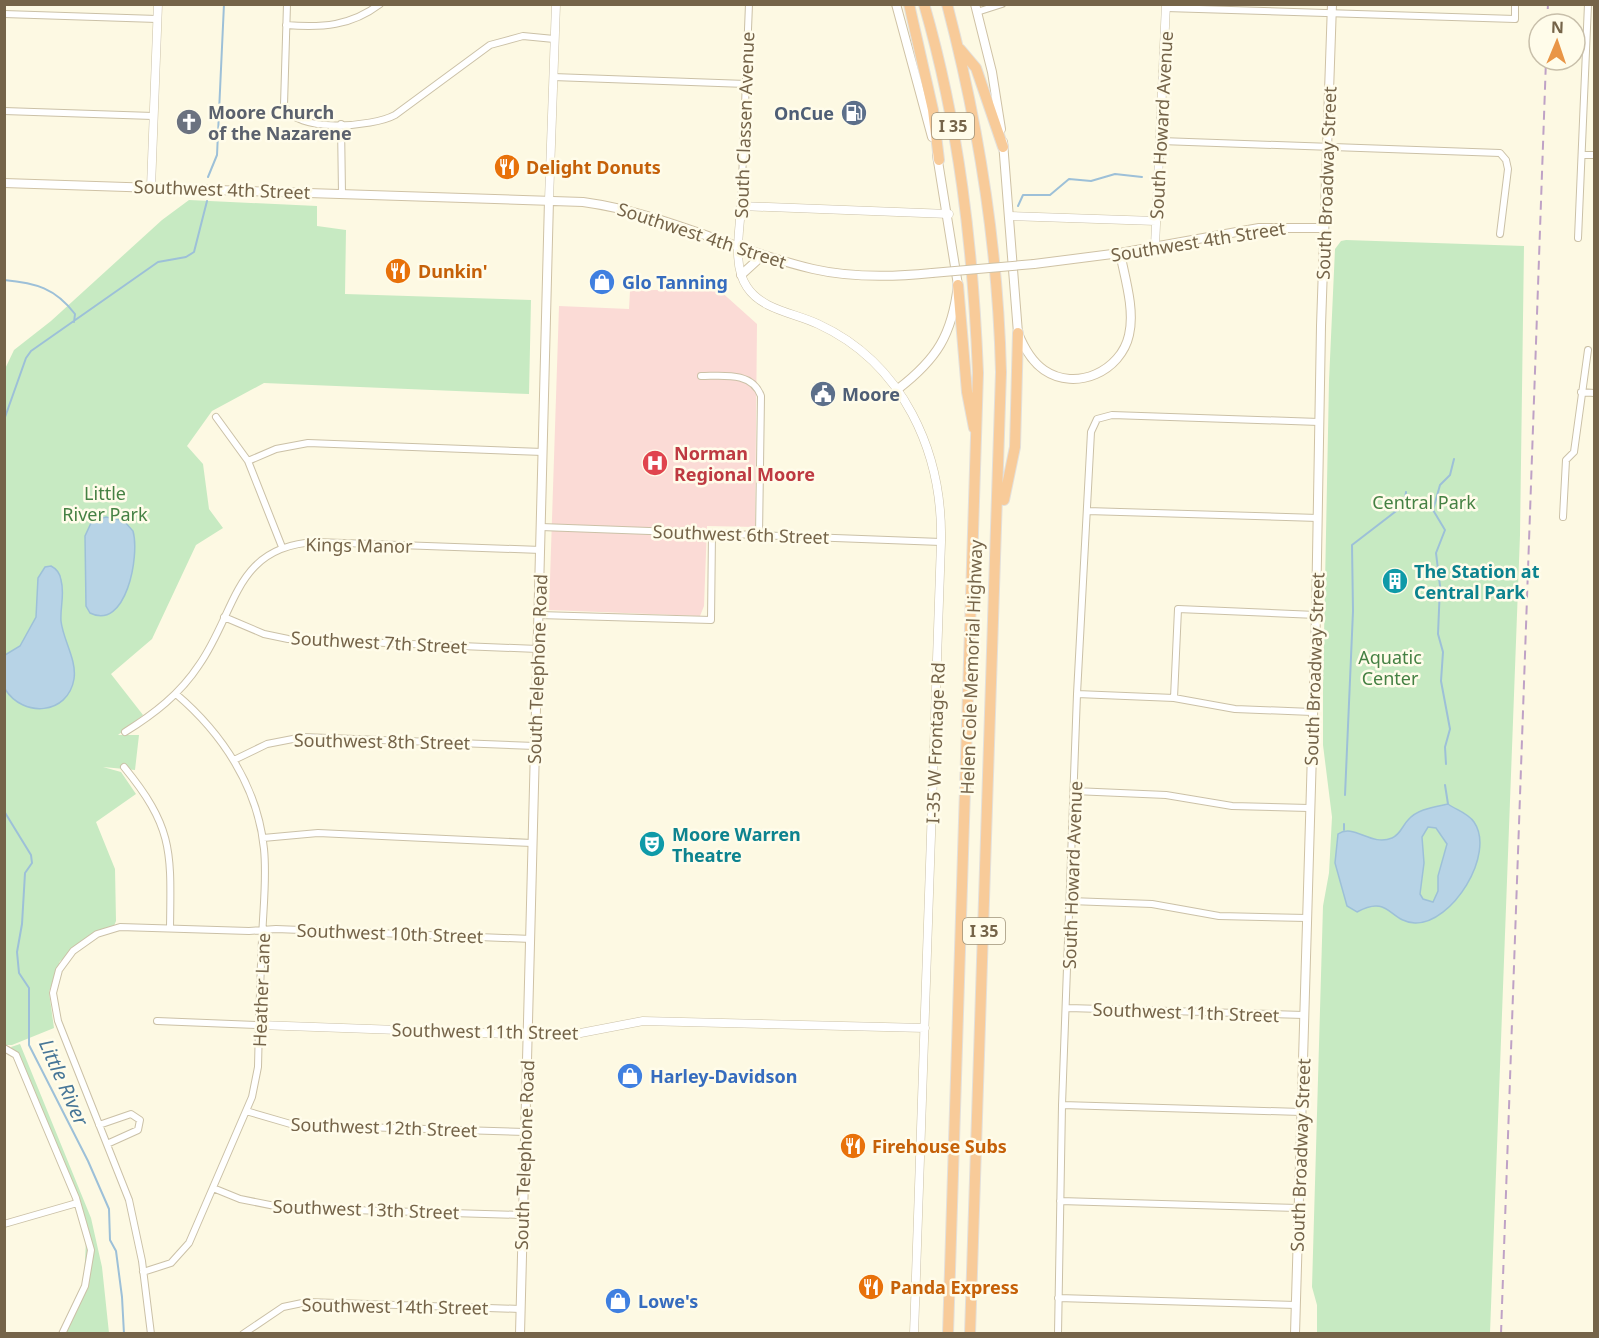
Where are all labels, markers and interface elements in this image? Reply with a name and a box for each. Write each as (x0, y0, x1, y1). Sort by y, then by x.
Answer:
north arrow (1527, 12, 1587, 72)
text: N (1551, 16, 1564, 38)
street label: South Howard Avenue (1144, 30, 1178, 220)
street label: South Classen Avenue (729, 31, 759, 219)
street label: South Broadway Street (1311, 85, 1341, 280)
fuel station icon: OnCue (839, 98, 869, 128)
place label: Moore Church of the Nazarene (208, 100, 352, 145)
place label: OnCue (774, 101, 834, 125)
church icon: Moore Church of the Nazarene (174, 107, 204, 137)
road number: I 35 (932, 113, 974, 139)
restaurant icon: Delight Donuts (492, 152, 522, 182)
place label: Delight Donuts (526, 155, 661, 179)
street label: Southwest 4th Street (133, 174, 311, 204)
street label: Southwest 4th Street (614, 196, 790, 274)
street label: Southwest 4th Street (1109, 215, 1288, 267)
restaurant icon: Dunkin' (383, 256, 413, 286)
place label: Dunkin' (418, 259, 487, 283)
shop icon: Glo Tanning (587, 267, 617, 297)
place label: Glo Tanning (622, 270, 728, 294)
public building icon: Moore (808, 379, 838, 409)
place label: Moore (842, 382, 900, 406)
place label: Norman Regional Moore (674, 441, 815, 486)
hospital icon: Norman Regional Moore (640, 448, 670, 478)
park label: Little River Park (62, 481, 148, 526)
park label: Central Park (1372, 490, 1476, 514)
street label: Southwest 6th Street (652, 519, 830, 549)
street label: Kings Manor (305, 532, 413, 558)
street label: Helen Cole Memorial Highway (955, 538, 987, 795)
place label: The Station at Central Park (1414, 559, 1540, 604)
building icon: The Station at Central Park (1380, 566, 1410, 596)
street label: South Broadway Street (1299, 571, 1329, 766)
street label: South Telephone Road (522, 574, 552, 764)
street label: Southwest 7th Street (290, 625, 468, 659)
park label: Aquatic Center (1358, 645, 1422, 690)
street label: I-35 W Frontage Rd (920, 662, 950, 824)
street label: Southwest 8th Street (294, 727, 471, 755)
street label: South Howard Avenue (1057, 780, 1087, 970)
place label: Moore Warren Theatre (672, 822, 801, 867)
theatre icon: Moore Warren Theatre (637, 829, 667, 859)
street label: Southwest 10th Street (296, 918, 484, 948)
road number: I 35 (963, 918, 1005, 944)
street label: Heather Lane (247, 932, 275, 1048)
street label: Southwest 11th Street (1092, 997, 1280, 1027)
street label: Southwest 11th Street (391, 1017, 579, 1045)
water label: Little River (33, 1034, 96, 1131)
street label: South Broadway Street (1285, 1057, 1315, 1252)
street label: South Telephone Road (509, 1060, 539, 1250)
shop icon: Harley-Davidson (615, 1061, 645, 1091)
place label: Harley-Davidson (650, 1064, 797, 1088)
street label: Southwest 12th Street (290, 1112, 478, 1142)
restaurant icon: Firehouse Subs (838, 1131, 868, 1161)
place label: Firehouse Subs (872, 1134, 1007, 1158)
street label: Southwest 13th Street (272, 1194, 460, 1224)
restaurant icon: Panda Express (856, 1272, 886, 1302)
place label: Panda Express (890, 1275, 1019, 1299)
shop icon: Lowe's (603, 1286, 633, 1316)
place label: Lowe's (638, 1289, 698, 1313)
street label: Southwest 14th Street (301, 1292, 489, 1320)

